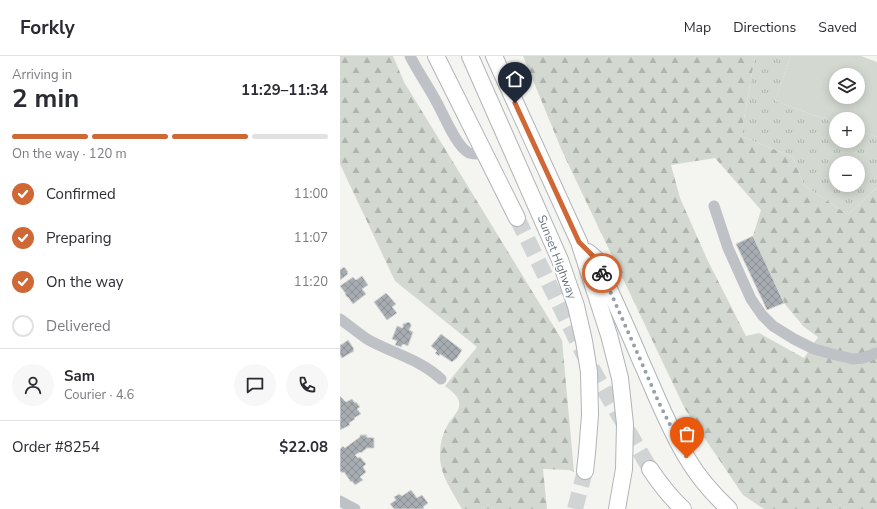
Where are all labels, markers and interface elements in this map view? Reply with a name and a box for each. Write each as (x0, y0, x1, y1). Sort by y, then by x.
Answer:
text: Forkly (20, 15, 75, 41)
text: Map (684, 18, 711, 37)
text: Directions (733, 18, 796, 37)
text: Saved (818, 18, 857, 37)
pin (498, 62, 532, 103)
text: Arriving in (12, 66, 72, 84)
icon: home (504, 68, 526, 90)
map controls (829, 68, 865, 192)
button: layers (829, 68, 865, 104)
text: 11:29–11:34 (241, 80, 328, 100)
text: 2 min (12, 81, 79, 116)
button: + (829, 112, 865, 148)
text: On the way · 120 m (12, 145, 127, 163)
button: − (829, 156, 865, 192)
icon: check (12, 183, 34, 205)
text: Confirmed (46, 184, 116, 204)
text: 11:00 (294, 185, 328, 203)
street label: Sunset Highway (534, 213, 581, 302)
icon: check (12, 227, 34, 249)
text: Preparing (46, 228, 111, 248)
text: 11:07 (294, 229, 328, 247)
courier (582, 253, 622, 293)
icon: bike (591, 262, 613, 284)
icon: check (12, 271, 34, 293)
text: On the way (46, 272, 124, 292)
text: 11:20 (294, 273, 328, 291)
text: Delivered (46, 316, 111, 336)
button: person (12, 364, 54, 406)
button: chat (234, 364, 276, 406)
button: phone (286, 364, 328, 406)
text: Sam (64, 366, 95, 386)
text: Courier · 4.6 (64, 386, 134, 404)
pin (670, 417, 704, 458)
icon: bag (676, 423, 698, 445)
text: Order #8254 (12, 437, 100, 457)
text: $22.08 (279, 437, 328, 457)

